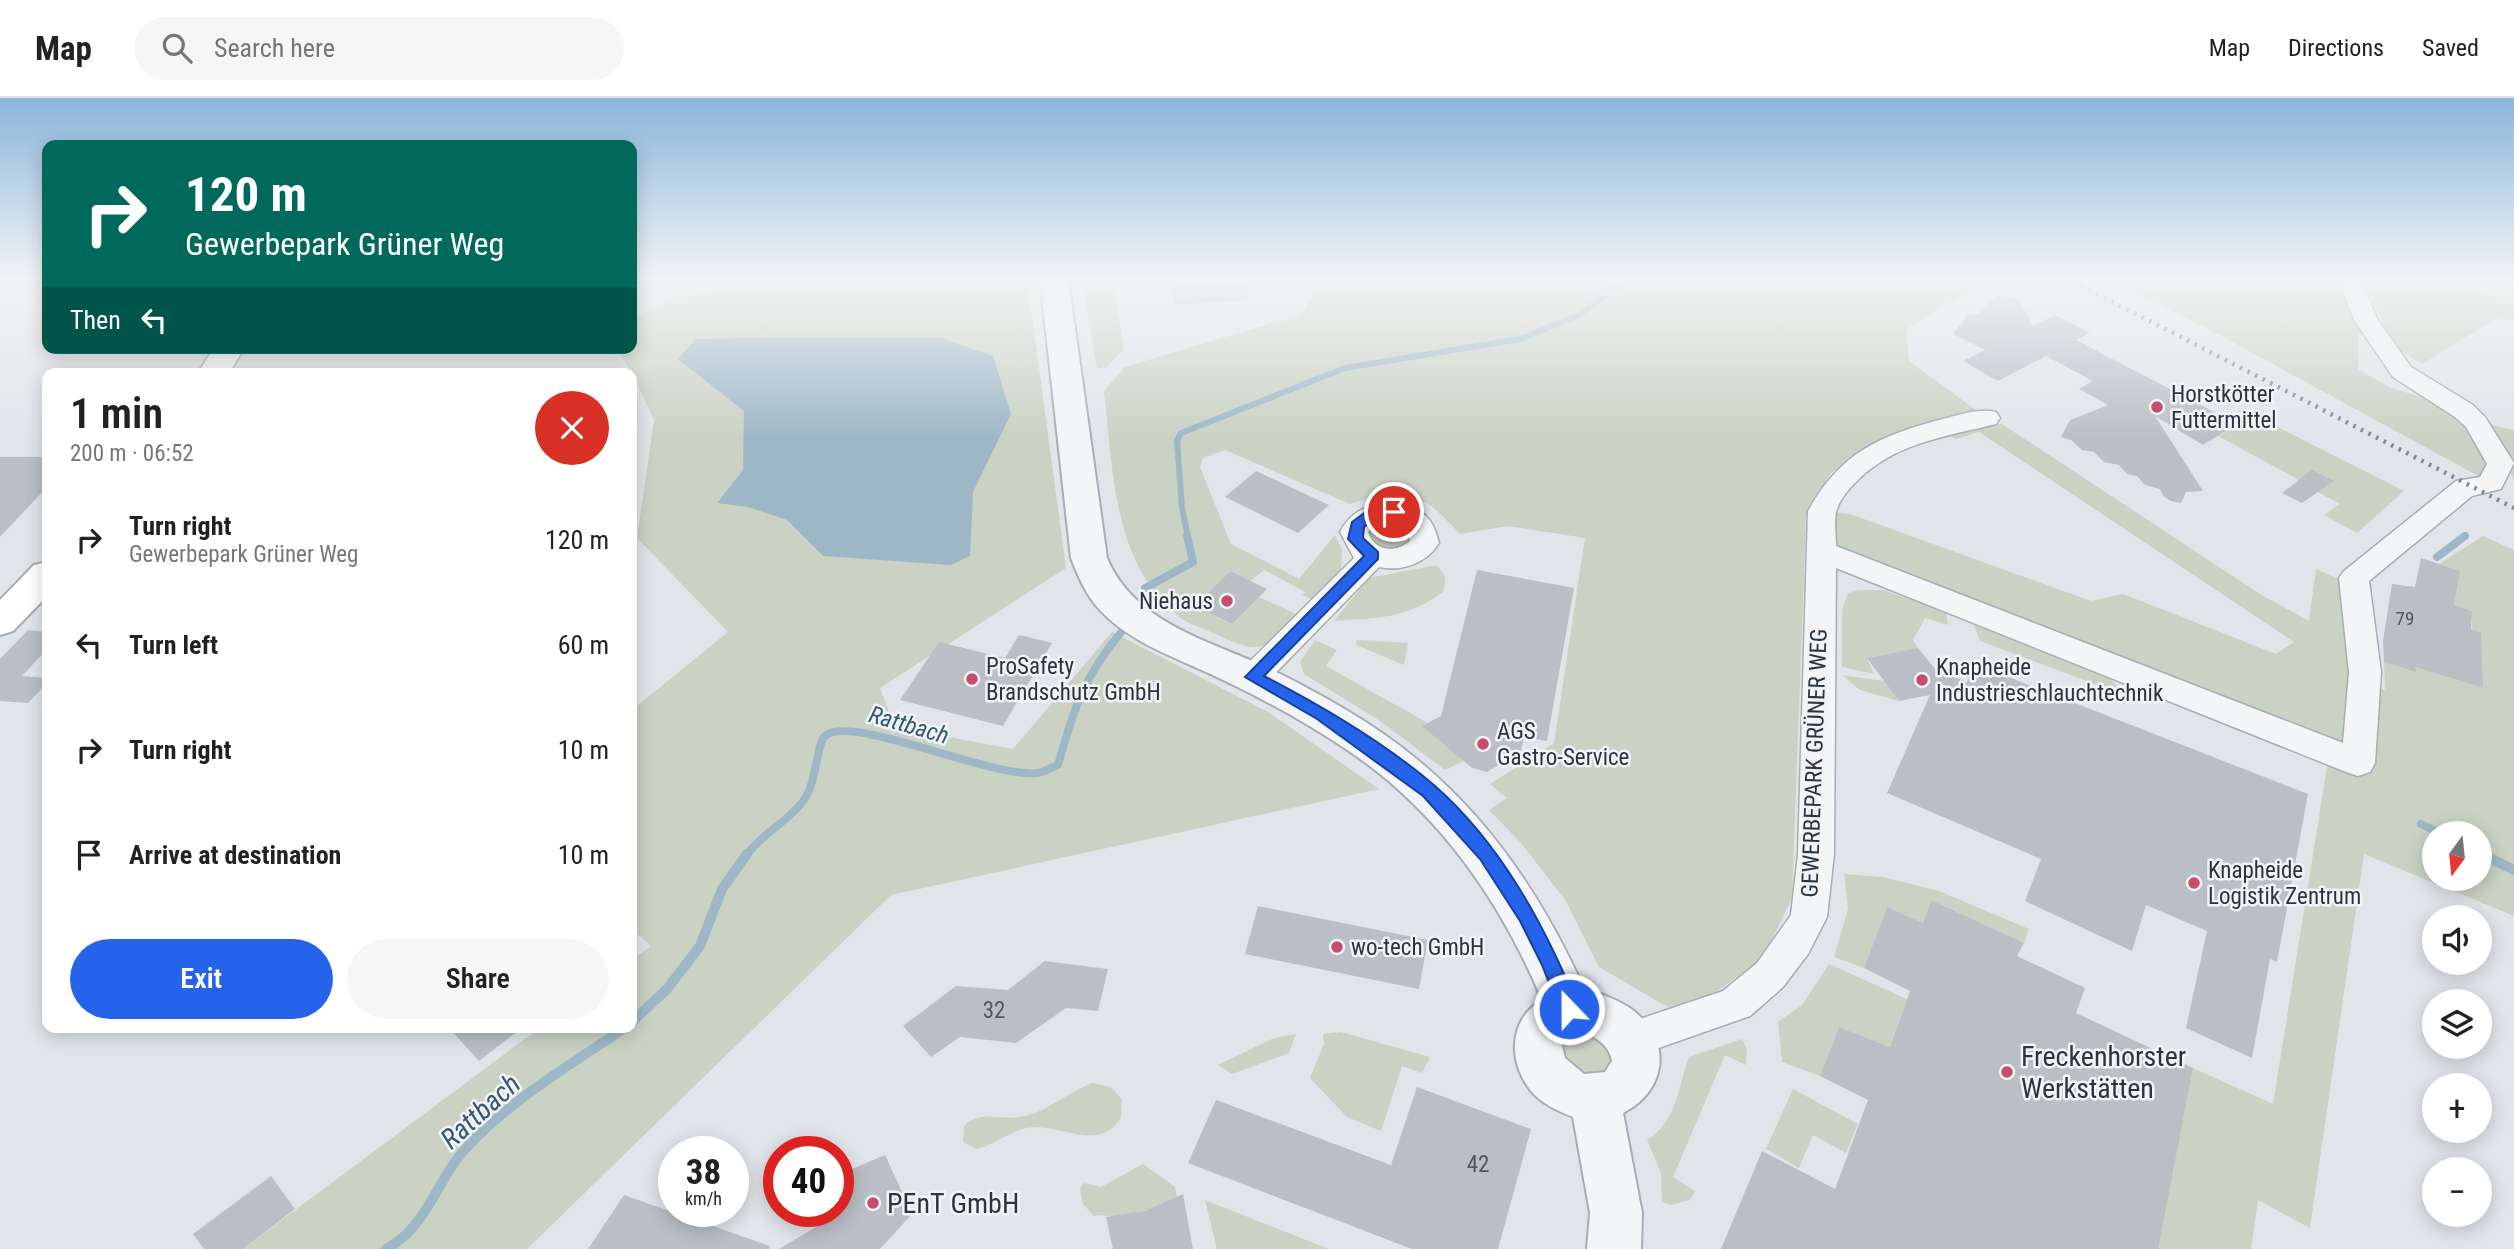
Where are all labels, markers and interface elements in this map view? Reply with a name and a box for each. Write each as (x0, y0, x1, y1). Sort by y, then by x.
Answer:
search box (134, 17, 624, 80)
text: Map (35, 29, 92, 68)
icon: search (158, 29, 196, 67)
text: Search here (214, 33, 335, 63)
text: Map (2209, 34, 2250, 62)
text: Directions (2288, 34, 2384, 62)
text: Saved (2422, 34, 2479, 62)
text: 120 m (185, 166, 307, 223)
icon: right (70, 168, 161, 259)
text: Gewerbepark Grüner Weg (185, 225, 504, 263)
icon: left (135, 301, 173, 339)
text: Then (70, 305, 121, 335)
place label: Horstkötter Futtermittel (2171, 381, 2277, 434)
text: 1 min (70, 389, 163, 438)
button: close (535, 391, 609, 465)
marker: Horstkötter Futtermittel (2149, 399, 2165, 415)
text: 200 m · 06:52 (70, 440, 194, 467)
pin (1364, 482, 1424, 542)
icon: arrive (1375, 493, 1413, 531)
text: Turn right (129, 511, 231, 541)
icon: right (70, 521, 108, 559)
text: 120 m (545, 525, 609, 555)
text: Gewerbepark Grüner Weg (129, 541, 358, 568)
place label: Niehaus (1139, 588, 1213, 615)
marker: Niehaus (1219, 593, 1235, 609)
house number: 79 (2396, 607, 2414, 630)
icon: left (70, 626, 108, 664)
street label: GEWERBEPARK GRÜNER WEG (1795, 628, 1833, 898)
text: Turn left (129, 630, 218, 660)
text: 60 m (558, 630, 609, 660)
place label: ProSafety Brandschutz GmbH (986, 653, 1161, 706)
place label: Knapheide Industrieschlauchtechnik (1936, 654, 2164, 707)
marker: ProSafety Brandschutz GmbH (964, 671, 980, 687)
marker: Knapheide Industrieschlauchtechnik (1914, 672, 1930, 688)
water label: Rattbach (866, 700, 952, 750)
place label: AGS Gastro-Service (1497, 718, 1629, 771)
icon: right (70, 731, 108, 769)
text: Turn right (129, 735, 231, 765)
text: 10 m (558, 735, 609, 765)
marker: AGS Gastro-Service (1475, 736, 1491, 752)
north arrow (2422, 821, 2492, 891)
map controls (2422, 821, 2492, 1227)
icon: arrive (70, 836, 108, 874)
text: Arrive at destination (129, 840, 341, 870)
text: 10 m (558, 840, 609, 870)
place label: Knapheide Logistik Zentrum (2208, 857, 2361, 910)
marker: Knapheide Logistik Zentrum (2186, 875, 2202, 891)
button: sound (2422, 905, 2492, 975)
place label: wo-tech GmbH (1351, 934, 1484, 961)
button: Exit (70, 939, 333, 1019)
button: Share (347, 939, 609, 1019)
marker: wo-tech GmbH (1329, 939, 1345, 955)
position arrow (1532, 972, 1606, 1046)
button: layers (2422, 989, 2492, 1059)
house number: 32 (983, 997, 1005, 1024)
place label: Freckenhorster Werkstätten (2021, 1040, 2186, 1105)
marker: Freckenhorster Werkstätten (1999, 1064, 2015, 1080)
water label: Rattbach (434, 1067, 527, 1156)
button: + (2422, 1073, 2492, 1143)
speed limit sign: 40 (763, 1136, 854, 1227)
house number: 42 (1467, 1151, 1489, 1178)
text: 38 (686, 1152, 721, 1193)
button: − (2422, 1157, 2492, 1227)
place label: PEnT GmbH (887, 1187, 1019, 1220)
text: km/h (685, 1188, 722, 1209)
marker: PEnT GmbH (865, 1195, 881, 1211)

